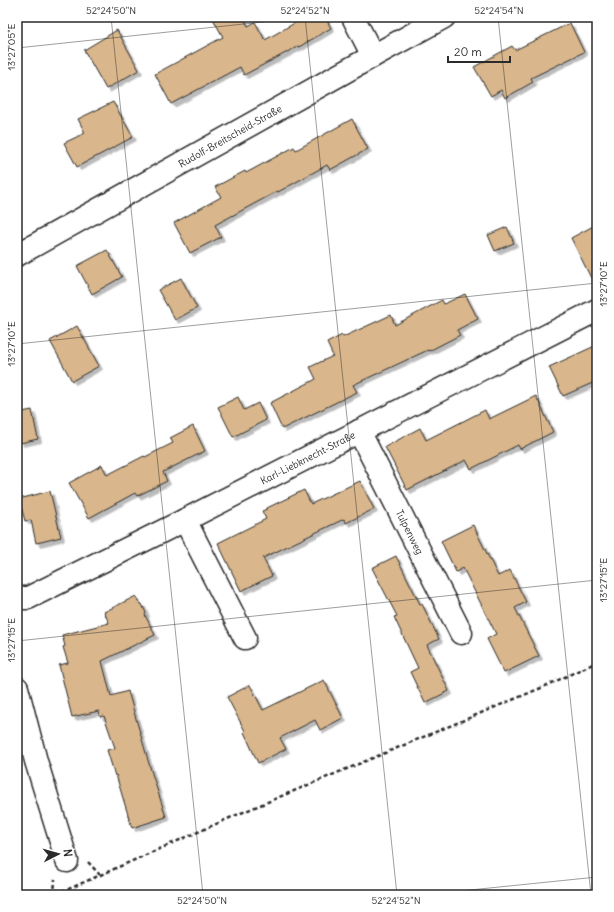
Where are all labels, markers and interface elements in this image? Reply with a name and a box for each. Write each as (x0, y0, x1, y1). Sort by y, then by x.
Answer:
text: 52°24'50"N (86, 4, 136, 17)
text: 52°24'52"N (280, 4, 330, 17)
text: 52°24'54"N (474, 4, 524, 17)
text: 13°27'05"E (5, 23, 18, 70)
scale bar (448, 38, 510, 64)
text: 20 m (454, 44, 482, 59)
street label: Rudolf-Breitscheid-Straße (176, 102, 284, 170)
text: 13°27'10"E (597, 261, 610, 307)
text: 13°27'10"E (5, 321, 18, 367)
street label: Karl-Liebknecht-Straße (258, 428, 357, 487)
street label: Tulpenweg (393, 507, 427, 556)
text: 13°27'15"E (597, 558, 610, 602)
text: 13°27'15"E (5, 618, 18, 662)
north arrow (38, 834, 78, 874)
text: N (61, 848, 75, 857)
text: 52°24'50"N (177, 894, 227, 907)
text: 52°24'52"N (371, 894, 421, 907)

